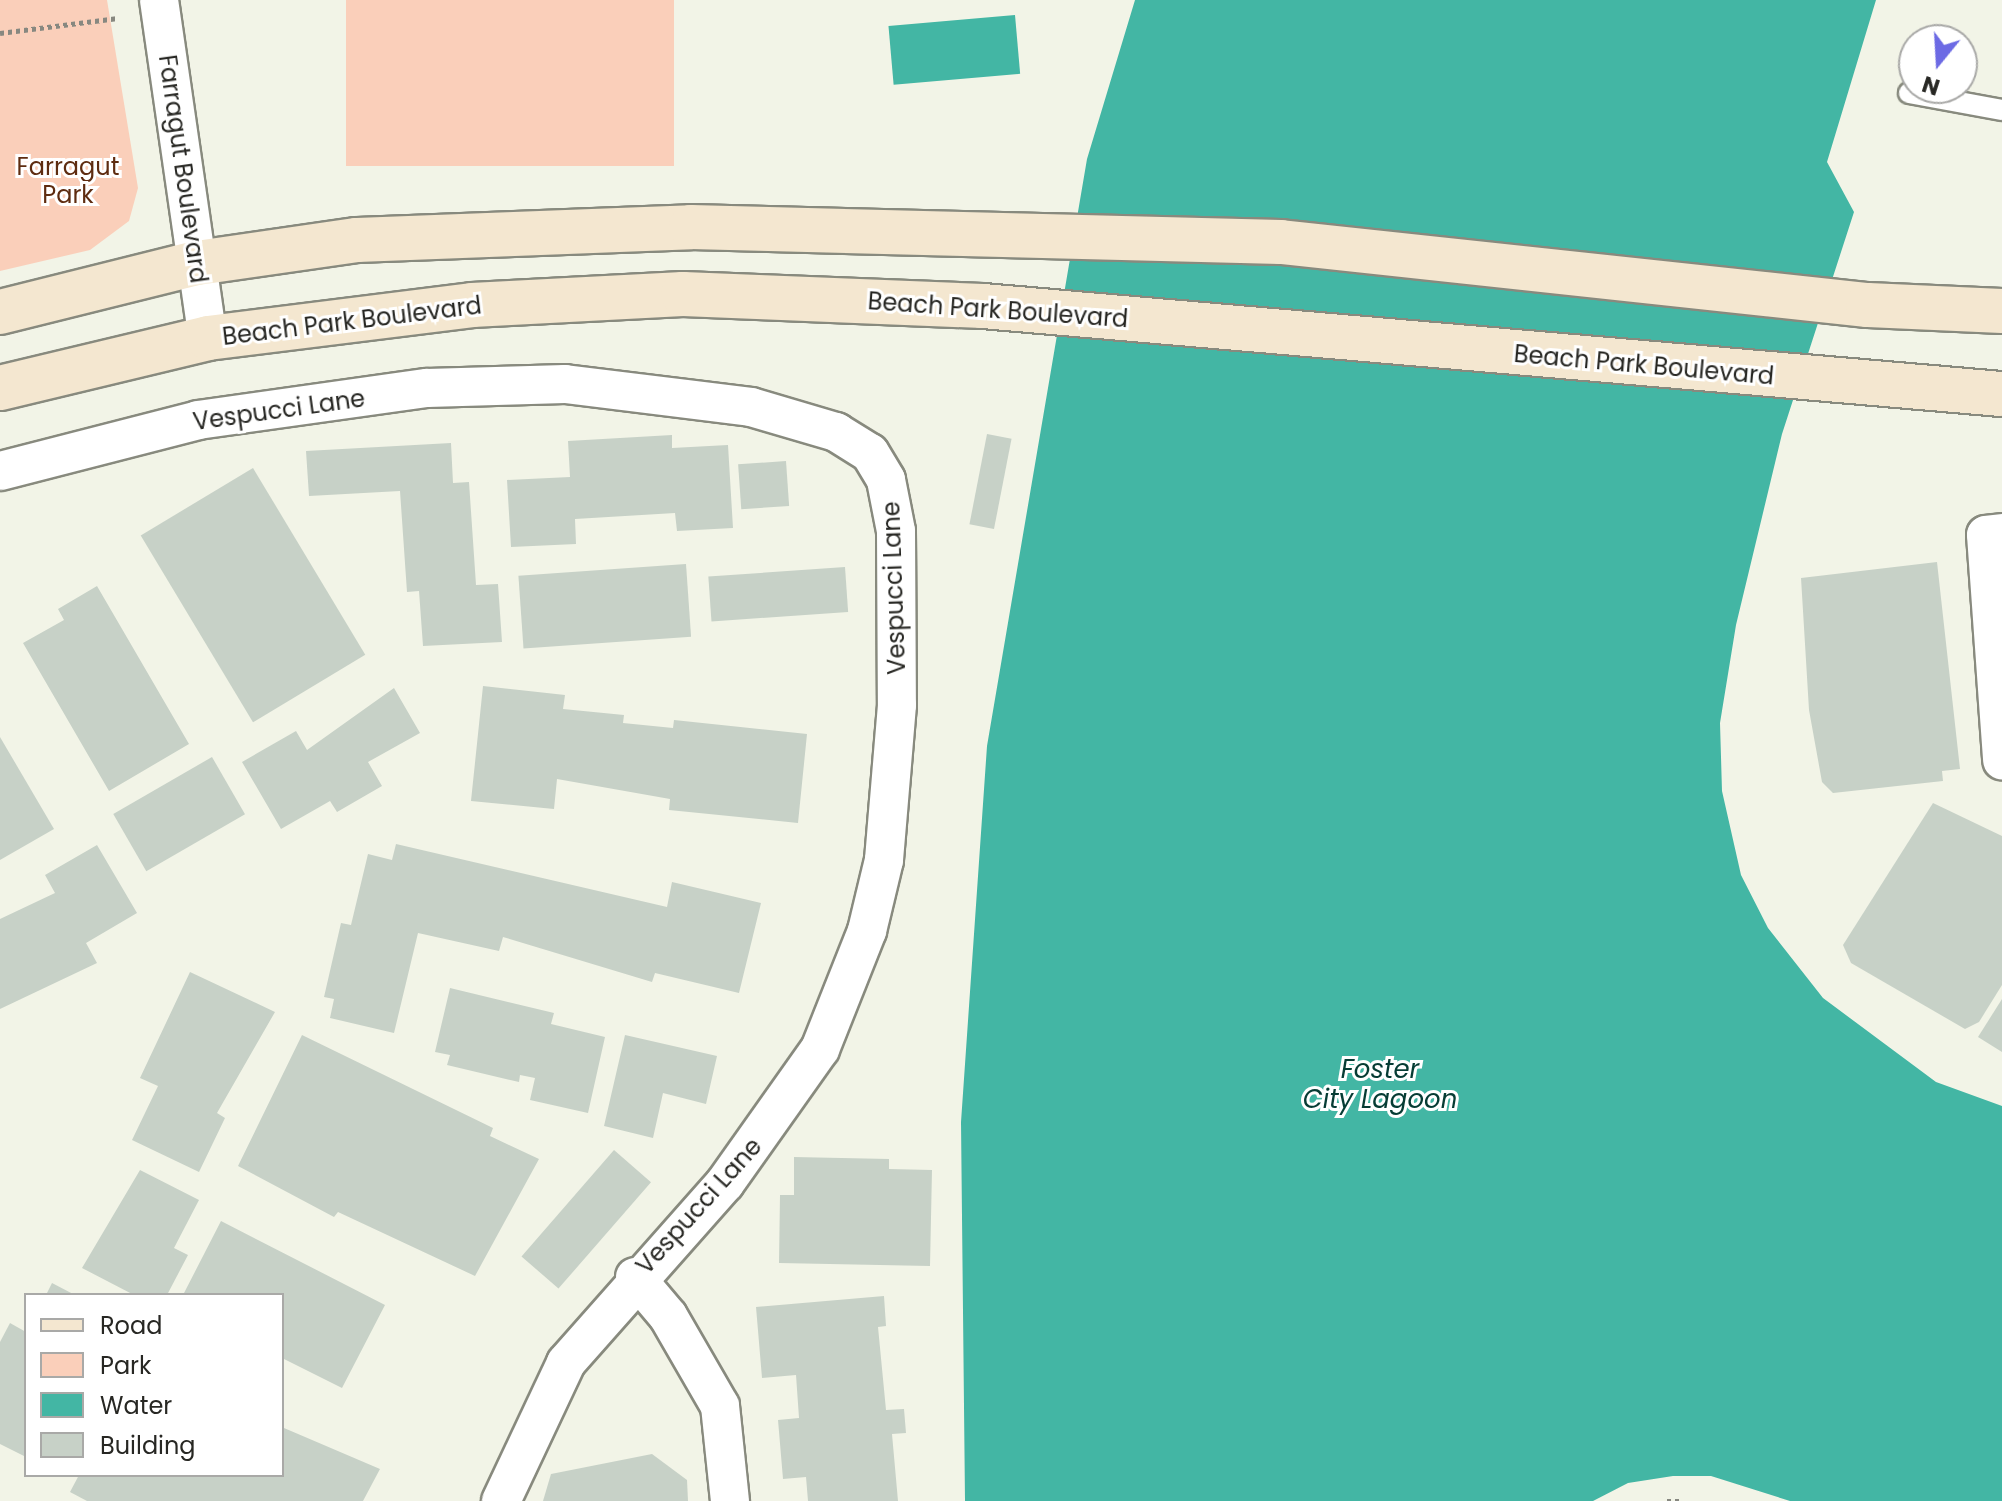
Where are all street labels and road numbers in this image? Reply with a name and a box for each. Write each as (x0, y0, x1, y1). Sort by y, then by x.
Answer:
street label: Farragut Boulevard (153, 53, 213, 285)
street label: Beach Park Boulevard (867, 287, 1129, 333)
street label: Beach Park Boulevard (221, 291, 483, 351)
street label: Beach Park Boulevard (1513, 339, 1775, 391)
street label: Vespucci Lane (191, 384, 367, 436)
street label: Vespucci Lane (877, 501, 911, 675)
street label: Vespucci Lane (630, 1132, 768, 1280)

